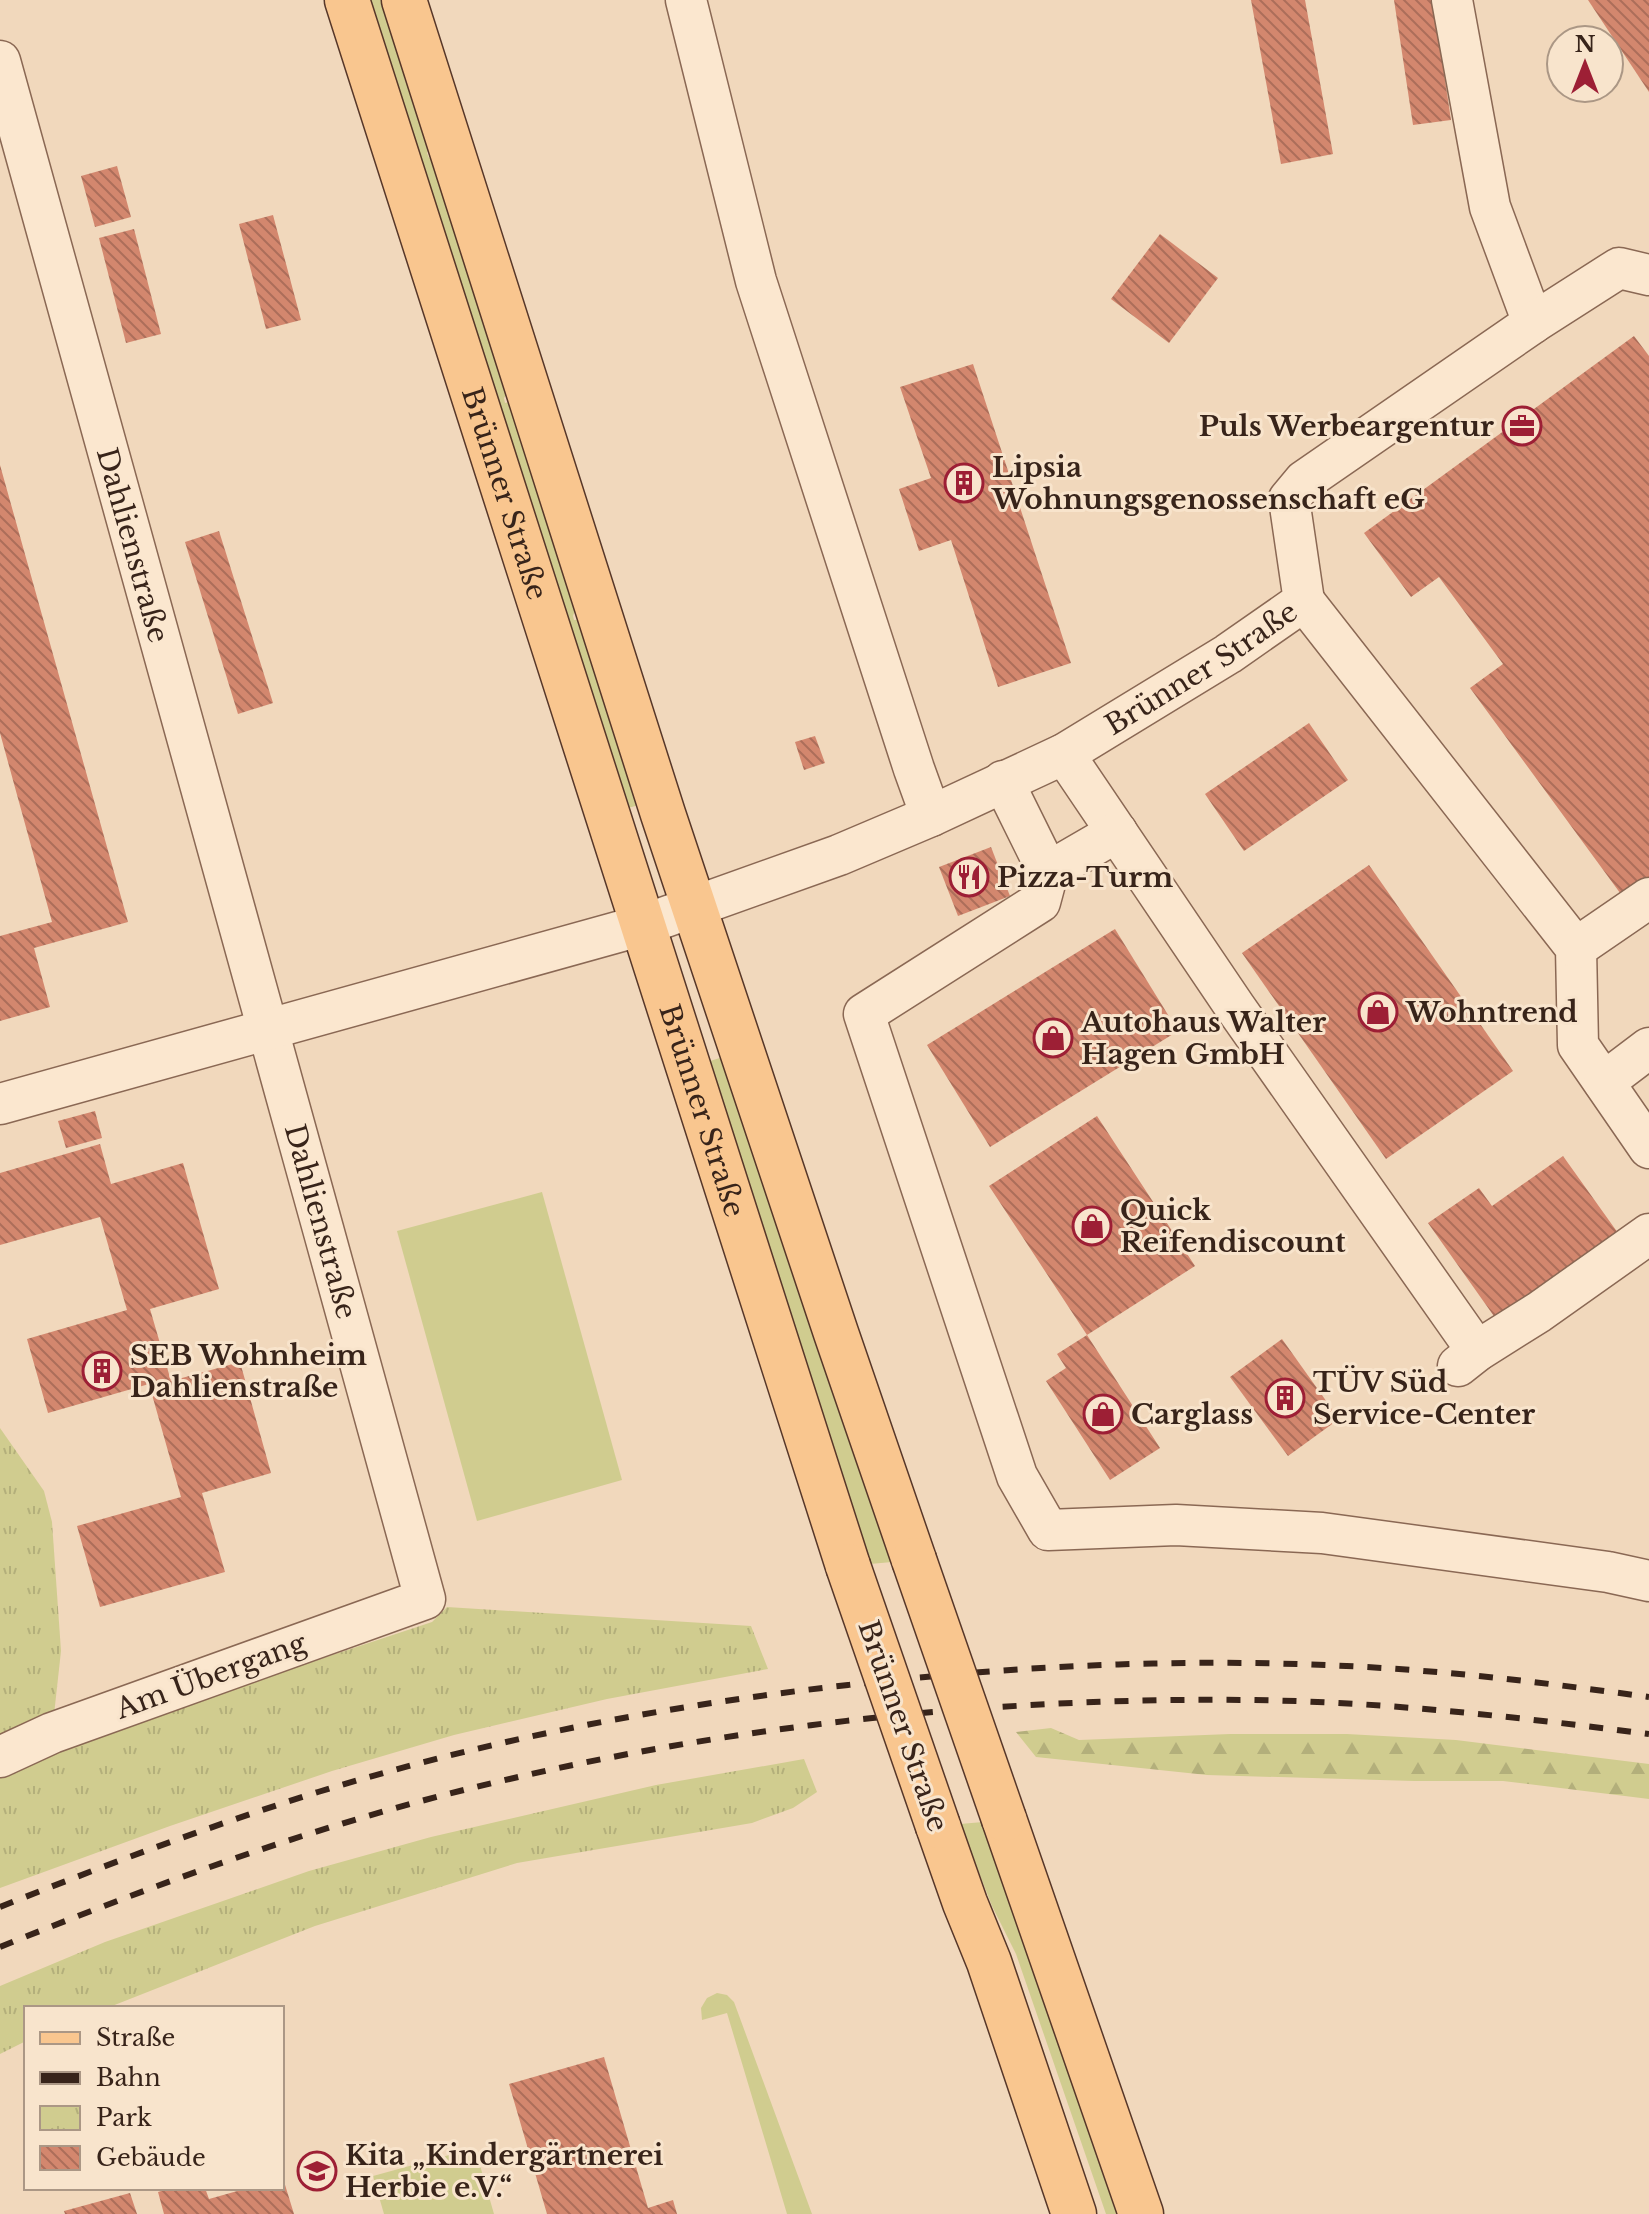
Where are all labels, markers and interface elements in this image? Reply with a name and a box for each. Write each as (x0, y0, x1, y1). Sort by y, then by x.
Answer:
north arrow (1545, 24, 1625, 104)
text: N (1575, 31, 1596, 58)
street label: Brünner Straße (454, 383, 555, 604)
office icon: Puls Werbeargentur (1501, 405, 1543, 447)
place label: Puls Werbeargentur (1199, 409, 1494, 444)
street label: Dahlienstraße (89, 444, 177, 647)
place label: Lipsia Wohnungsgenossenschaft eG (991, 450, 1425, 517)
building icon: Lipsia Wohnungsgenossenschaft eG (943, 462, 985, 504)
street label: Brünner Straße (1098, 594, 1304, 742)
restaurant icon: Pizza-Turm (948, 856, 990, 898)
place label: Pizza-Turm (997, 860, 1173, 895)
shop icon: Wohntrend (1357, 991, 1399, 1033)
place label: Wohntrend (1405, 995, 1578, 1030)
street label: Brünner Straße (652, 1000, 753, 1221)
place label: Autohaus Walter Hagen GmbH (1080, 1005, 1326, 1072)
shop icon: Autohaus Walter Hagen GmbH (1032, 1017, 1074, 1059)
street label: Dahlienstraße (277, 1120, 365, 1323)
place label: Quick Reifendiscount (1120, 1193, 1346, 1260)
shop icon: Quick Reifendiscount (1071, 1205, 1113, 1247)
place label: SEB Wohnheim Dahlienstraße (130, 1338, 367, 1405)
building icon: SEB Wohnheim Dahlienstraße (81, 1350, 123, 1392)
place label: TÜV Süd Service-Center (1313, 1365, 1535, 1432)
building icon: TÜV Süd Service-Center (1264, 1377, 1306, 1419)
shop icon: Carglass (1082, 1393, 1124, 1435)
place label: Carglass (1131, 1397, 1253, 1432)
street label: Brünner Straße (850, 1616, 956, 1836)
street label: Am Übergang (110, 1625, 312, 1727)
legend (24, 2006, 284, 2190)
text: Straße (96, 2023, 175, 2052)
text: Bahn (96, 2063, 161, 2092)
text: Park (96, 2103, 152, 2132)
place label: Kita „Kindergärtnerei Herbie e.V.“ (345, 2138, 663, 2205)
text: Gebäude (96, 2143, 206, 2172)
school or university icon: Kita „Kindergärtnerei Herbie e.V.“ (296, 2150, 338, 2192)

